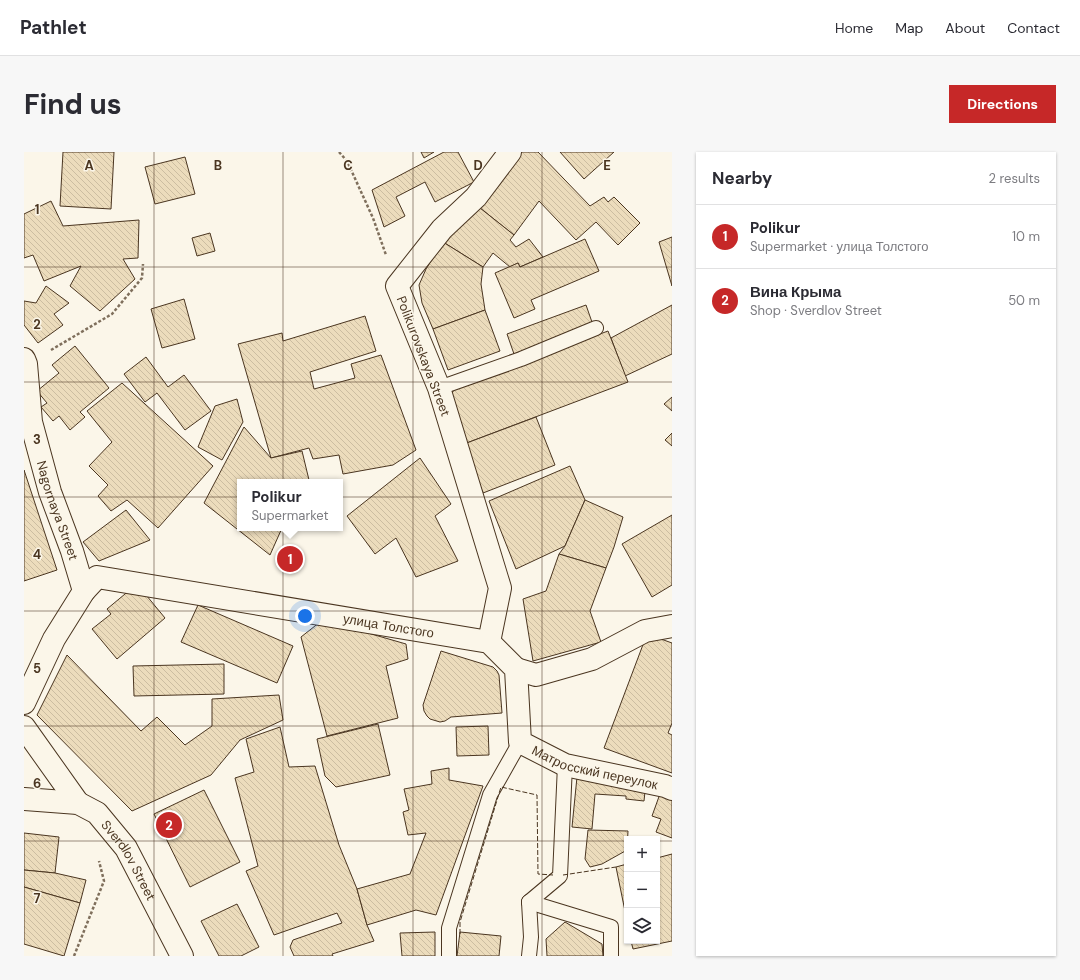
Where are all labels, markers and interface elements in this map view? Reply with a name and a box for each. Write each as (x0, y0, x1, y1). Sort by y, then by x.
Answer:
text: Pathlet (20, 15, 87, 40)
text: Home (835, 19, 873, 37)
text: Map (895, 19, 923, 37)
text: About (945, 19, 985, 37)
text: Contact (1007, 19, 1060, 37)
button: Directions (949, 85, 1056, 123)
text: Find us (24, 86, 122, 123)
text: A (84, 157, 94, 174)
text: B (214, 157, 222, 174)
text: C (343, 157, 353, 174)
text: D (473, 157, 483, 174)
text: E (603, 157, 611, 174)
text: Nearby (712, 167, 772, 189)
text: 2 results (989, 170, 1040, 187)
text: 1 (35, 201, 39, 218)
text: Polikur (750, 218, 800, 238)
text: 1 (723, 228, 727, 245)
text: 10 m (1012, 228, 1040, 245)
text: Supermarket · улица Толстого (750, 238, 929, 255)
text: Вина Крыма (750, 282, 841, 302)
text: 2 (721, 292, 729, 309)
text: 50 m (1008, 292, 1040, 309)
street label: Polikurovskaya Street (393, 294, 454, 419)
text: Shop · Sverdlov Street (750, 302, 882, 319)
text: 2 (33, 316, 41, 333)
text: 3 (33, 431, 41, 448)
street label: Nagornaya Street (33, 459, 82, 562)
popup (237, 479, 343, 531)
text: Polikur (251, 487, 302, 507)
text: Supermarket (251, 507, 329, 524)
pin: 1 (277, 544, 303, 574)
text: 4 (33, 546, 41, 563)
your location (295, 606, 315, 626)
street label: улица Толстого (342, 610, 435, 642)
text: 5 (33, 660, 41, 677)
street label: Матросский переулок (529, 742, 660, 793)
text: 6 (33, 775, 41, 792)
pin: 2 (156, 810, 182, 840)
street label: Sverdlov Street (97, 817, 160, 903)
map controls (624, 836, 660, 944)
button: + (624, 836, 660, 872)
button: − (624, 872, 660, 908)
text: 7 (34, 890, 41, 907)
button: layers (624, 908, 660, 944)

